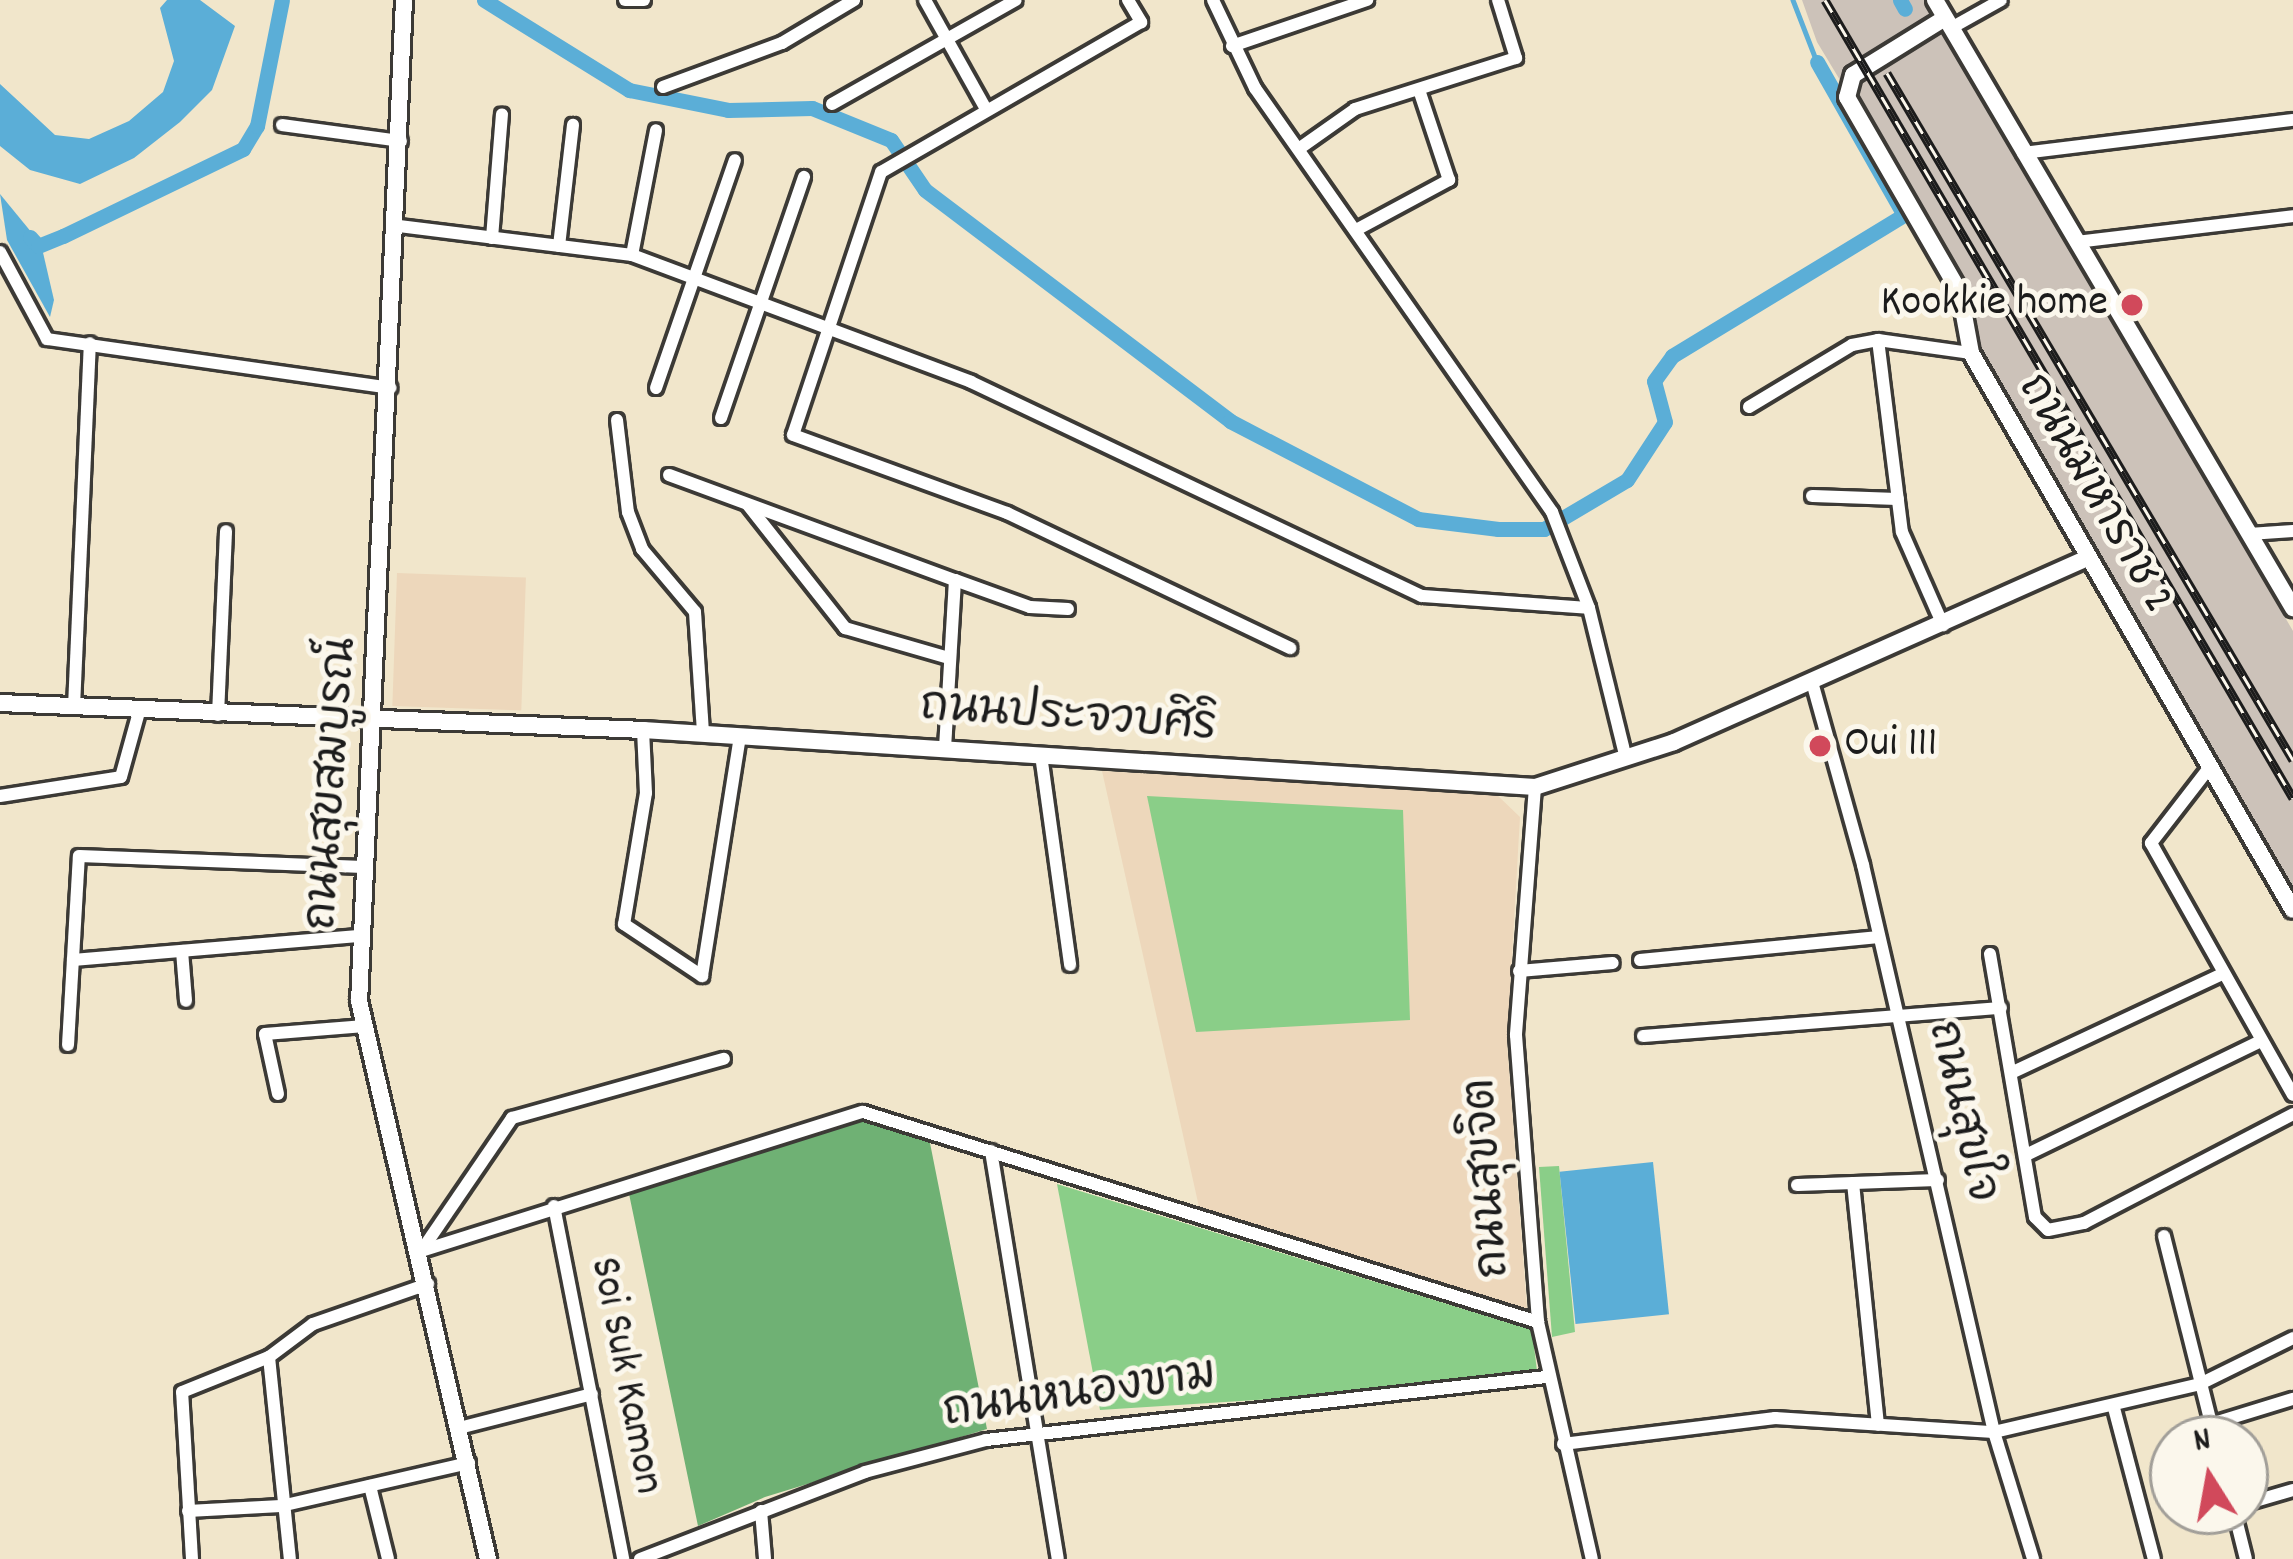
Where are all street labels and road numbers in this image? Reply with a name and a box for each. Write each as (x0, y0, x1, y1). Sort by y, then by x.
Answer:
street label: ถนนมหาราช 2 (2003, 366, 2183, 624)
street label: ถนนสุขสมบูรณ์ (298, 636, 372, 932)
street label: ถนนประจวบศิริ (918, 683, 1218, 757)
street label: ถนนสุขใจ (1912, 1016, 2006, 1208)
street label: ถนนสุขจิต (1457, 1076, 1525, 1280)
street label: Soi Suk Kamon (575, 1253, 673, 1499)
street label: ถนนหนองขาม (940, 1351, 1220, 1443)

